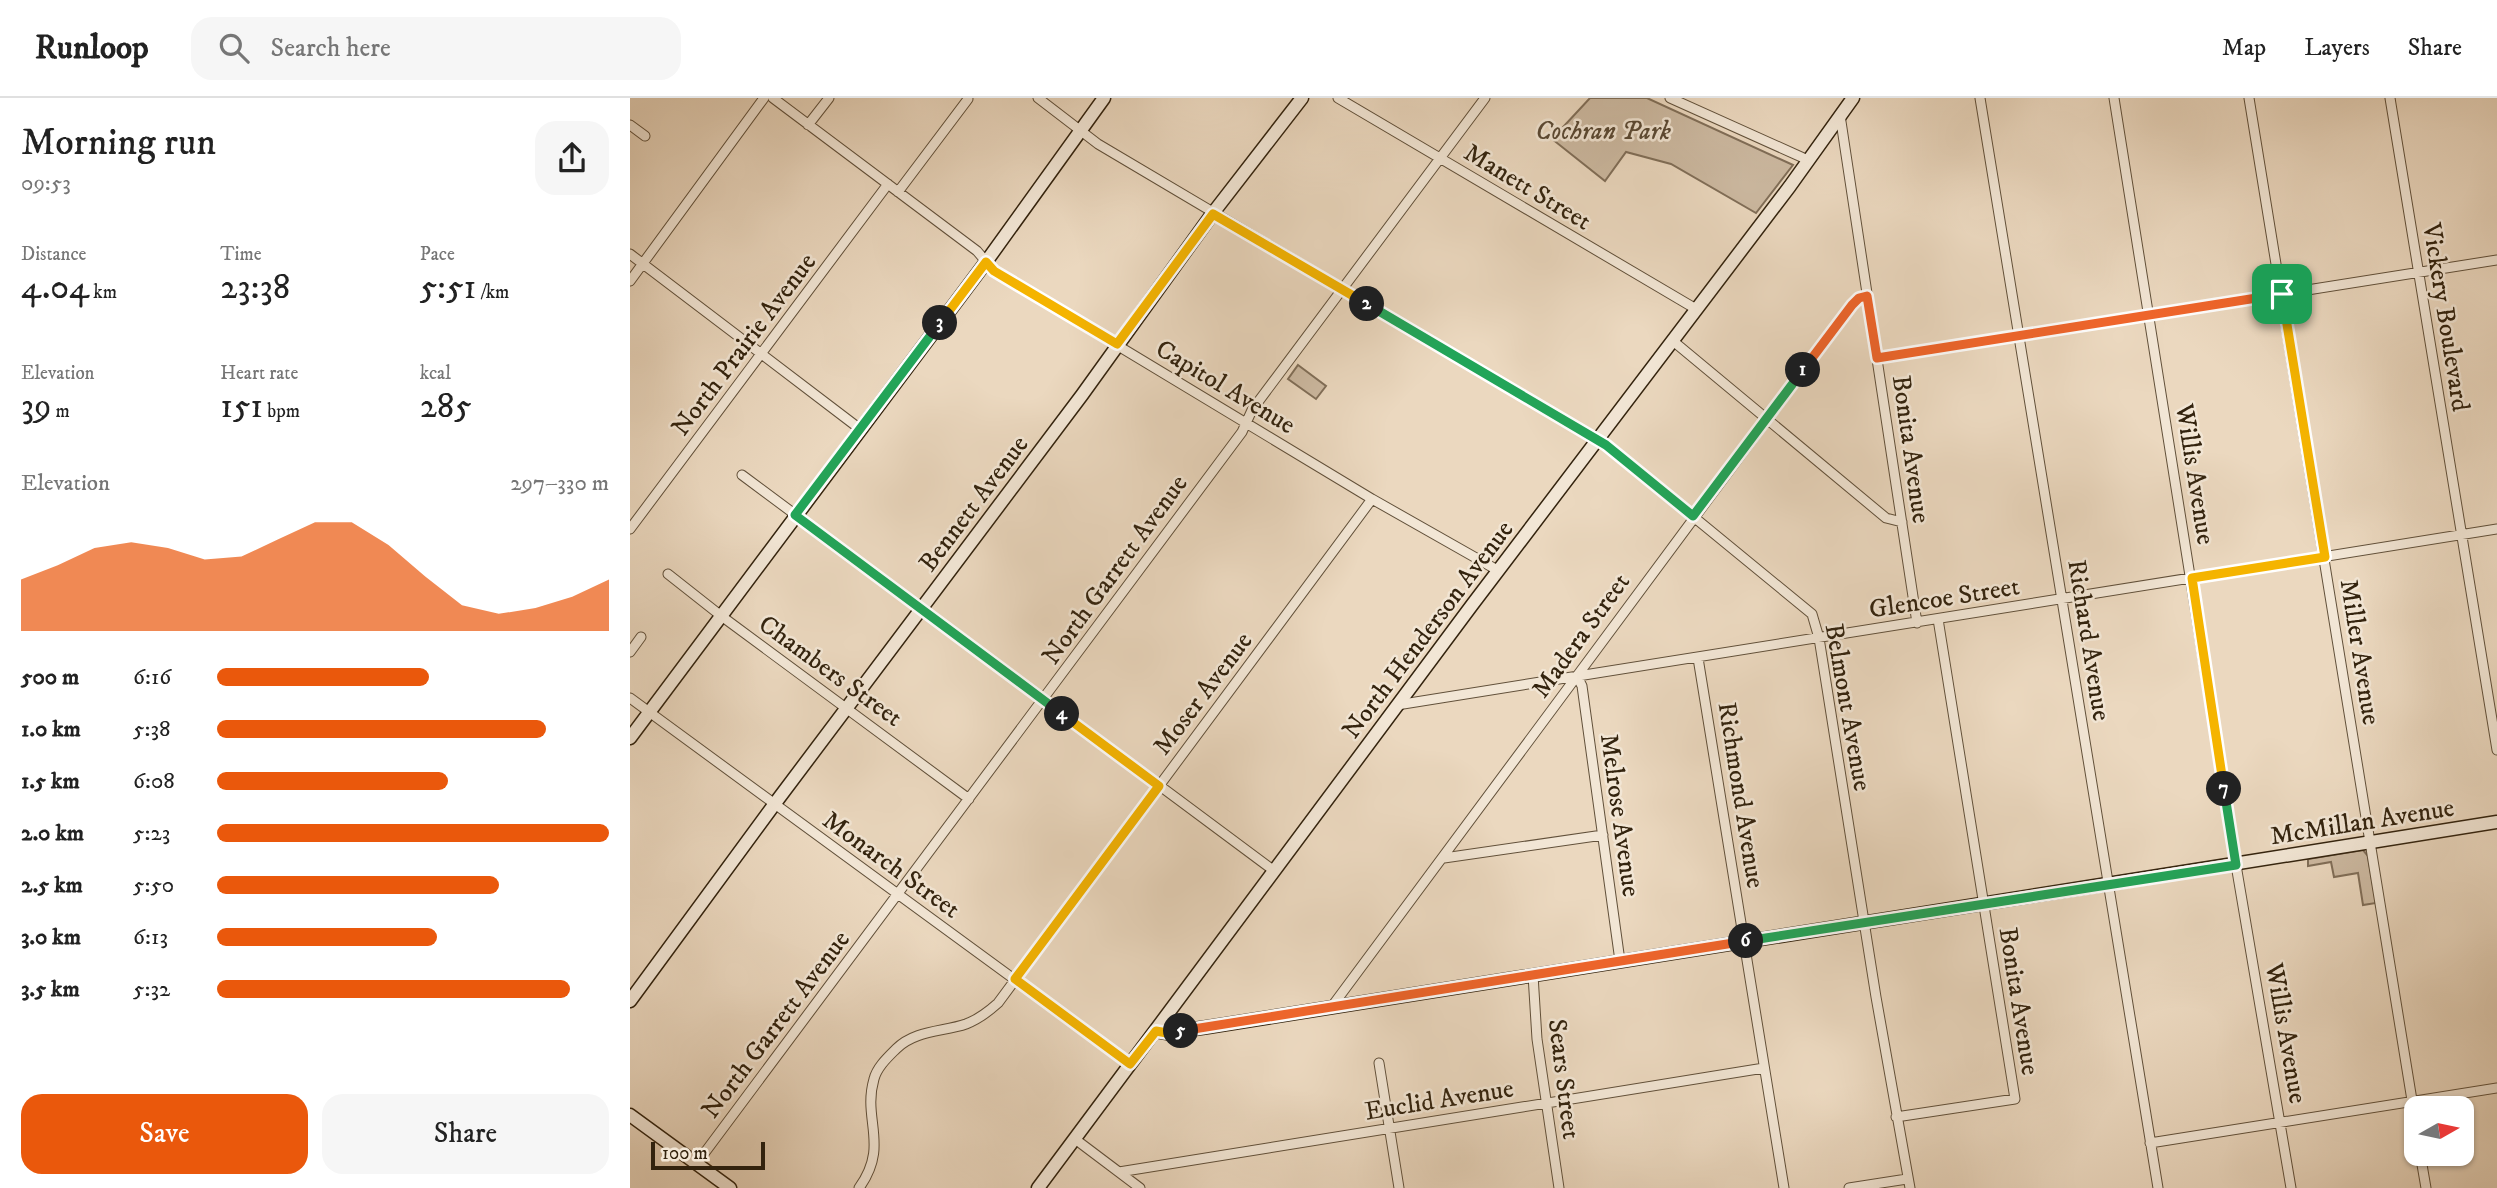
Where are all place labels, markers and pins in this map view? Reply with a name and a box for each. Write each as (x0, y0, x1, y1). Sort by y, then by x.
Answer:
pin (2252, 264, 2312, 324)
pin: 2 (1350, 286, 1384, 322)
pin: 3 (922, 306, 958, 341)
pin: 1 (1786, 352, 1820, 388)
pin: 4 (1044, 696, 1080, 732)
pin: 7 (2206, 772, 2242, 806)
pin: 6 (1728, 924, 1764, 958)
pin: 5 (1164, 1014, 1198, 1048)

